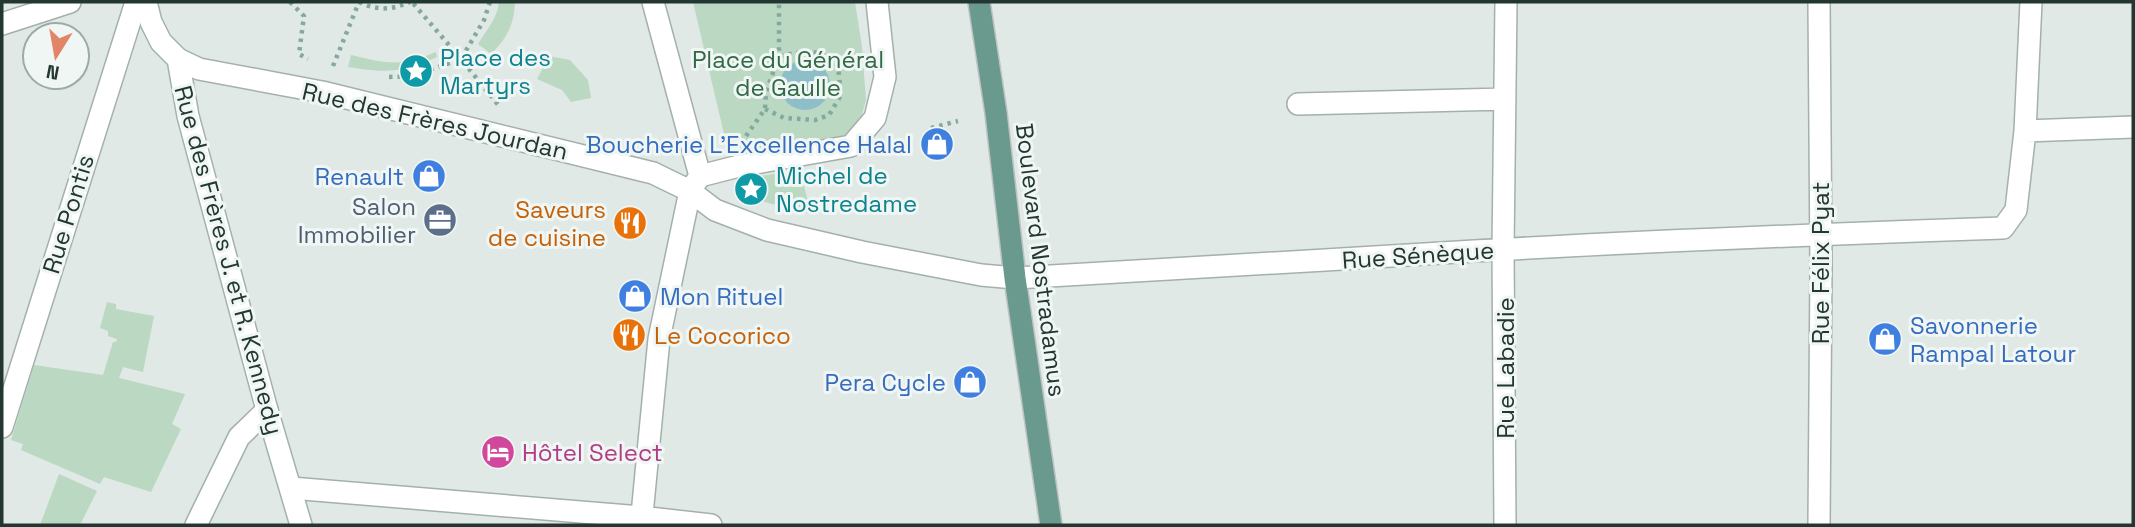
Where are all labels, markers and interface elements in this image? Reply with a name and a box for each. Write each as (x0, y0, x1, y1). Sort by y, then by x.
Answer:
north arrow (21, 21, 91, 91)
place label: Place des Martyrs (440, 42, 551, 101)
park label: Place du Général de Gaulle (692, 44, 884, 103)
place icon: Place des Martyrs (397, 52, 435, 90)
text: N (44, 59, 61, 86)
street label: Rue des Frères Jourdan (299, 75, 571, 167)
street label: Rue des Frères J. et R. Kennedy (167, 82, 291, 438)
street label: Boulevard Nostradamus (1009, 122, 1073, 398)
shop icon: Boucherie L'Excellence Halal (918, 125, 956, 163)
place label: Boucherie L'Excellence Halal (585, 129, 912, 160)
street label: Rue Pontis (35, 151, 101, 277)
shop icon: Renault (410, 157, 448, 195)
place label: Michel de Nostredame (776, 160, 917, 219)
place label: Renault (315, 161, 404, 192)
place icon: Michel de Nostredame (732, 170, 770, 208)
street label: Rue Félix Pyat (1805, 182, 1836, 344)
place label: Salon Immobilier (298, 191, 416, 250)
place label: Saveurs de cuisine (488, 194, 606, 253)
office icon: Salon Immobilier (421, 201, 459, 239)
restaurant icon: Saveurs de cuisine (611, 204, 649, 242)
street label: Rue Sénèque (1341, 234, 1495, 276)
shop icon: Mon Rituel (616, 277, 654, 315)
place label: Mon Rituel (660, 281, 783, 312)
street label: Rue Labadie (1490, 297, 1521, 439)
place label: Savonnerie Rampal Latour (1910, 310, 2076, 369)
restaurant icon: Le Cocorico (610, 316, 648, 354)
place label: Le Cocorico (654, 320, 791, 351)
shop icon: Savonnerie Rampal Latour (1866, 320, 1904, 358)
shop icon: Pera Cycle (951, 363, 989, 401)
place label: Pera Cycle (825, 367, 946, 398)
hotel icon: Hôtel Select (479, 433, 517, 471)
place label: Hôtel Select (522, 437, 663, 468)

